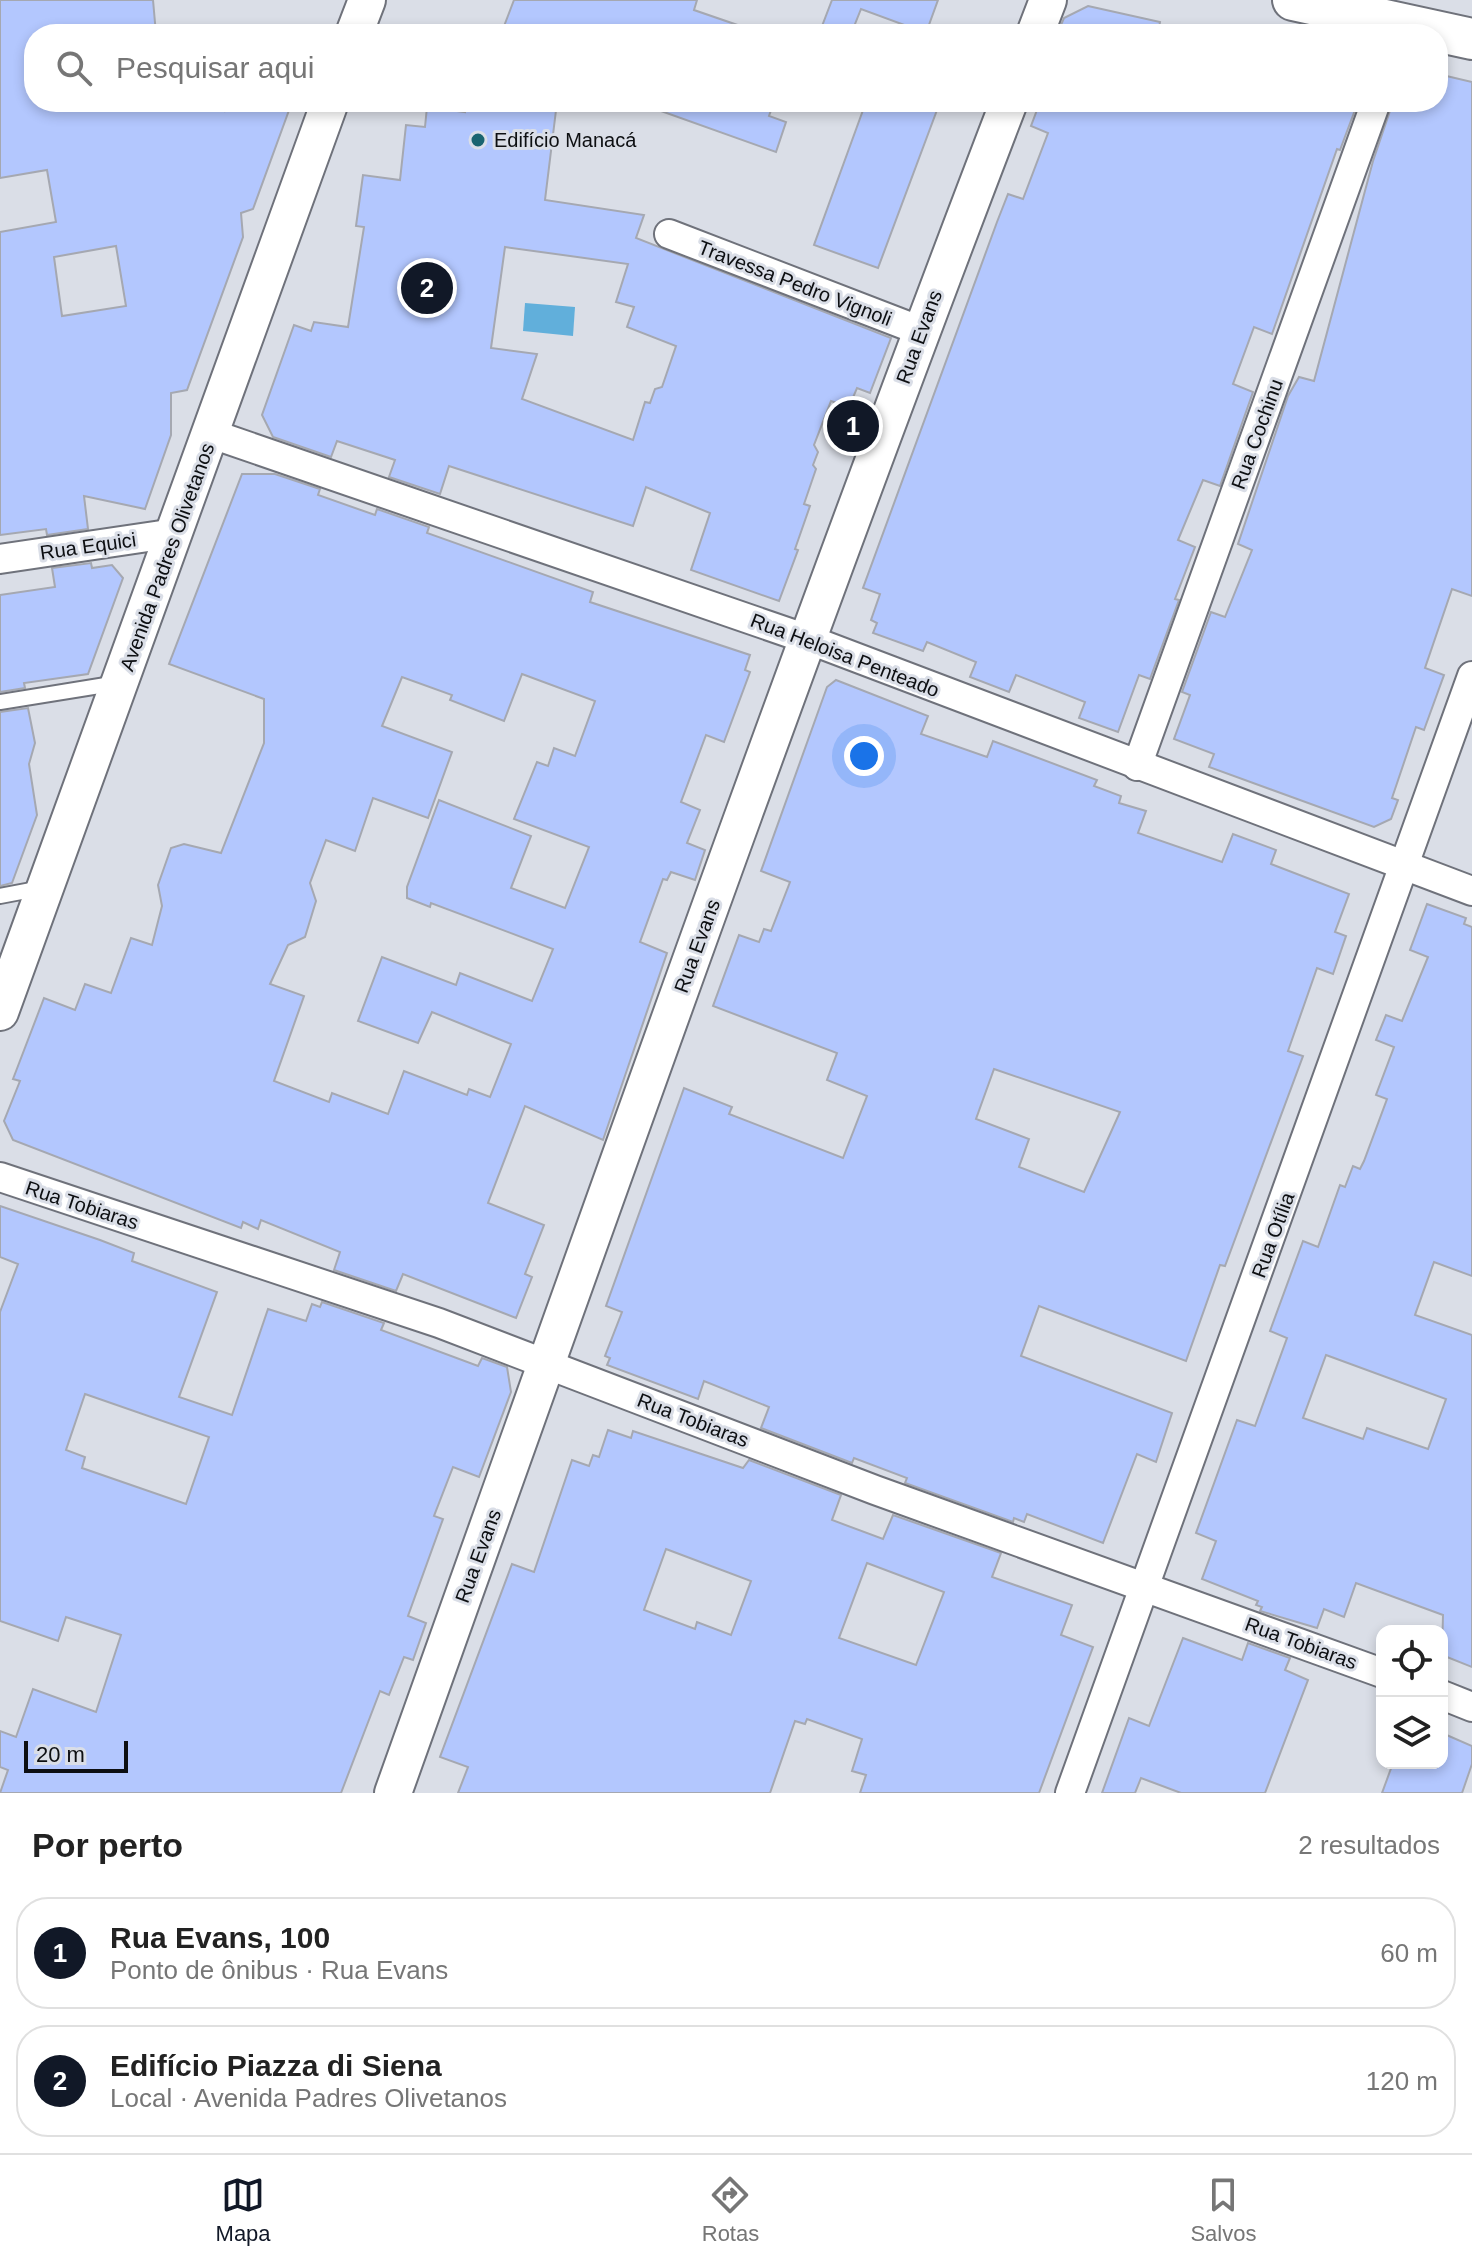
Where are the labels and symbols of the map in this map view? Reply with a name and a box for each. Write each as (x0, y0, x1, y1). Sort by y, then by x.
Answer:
place label: Edifício Manacá (494, 129, 637, 151)
marker: Edifício Manacá (469, 131, 487, 149)
street label: Travessa Pedro Vignoli (695, 236, 895, 330)
pin: 2 (401, 258, 453, 318)
street label: Rua Evans (892, 287, 946, 387)
street label: Rua Cochinu (1227, 376, 1287, 492)
pin: 1 (827, 396, 879, 456)
street label: Avenida Padres Olivetanos (115, 440, 219, 674)
street label: Rua Equici (39, 528, 137, 564)
street label: Rua Heloisa Penteado (748, 609, 942, 701)
your location (844, 736, 884, 776)
street label: Rua Evans (670, 896, 724, 996)
street label: Rua Tobiaras (23, 1176, 141, 1234)
street label: Rua Otília (1247, 1189, 1299, 1281)
street label: Rua Tobiaras (634, 1389, 752, 1451)
street label: Rua Evans (451, 1506, 505, 1606)
street label: Rua Tobiaras (1242, 1613, 1360, 1673)
scale bar (24, 1737, 128, 1773)

